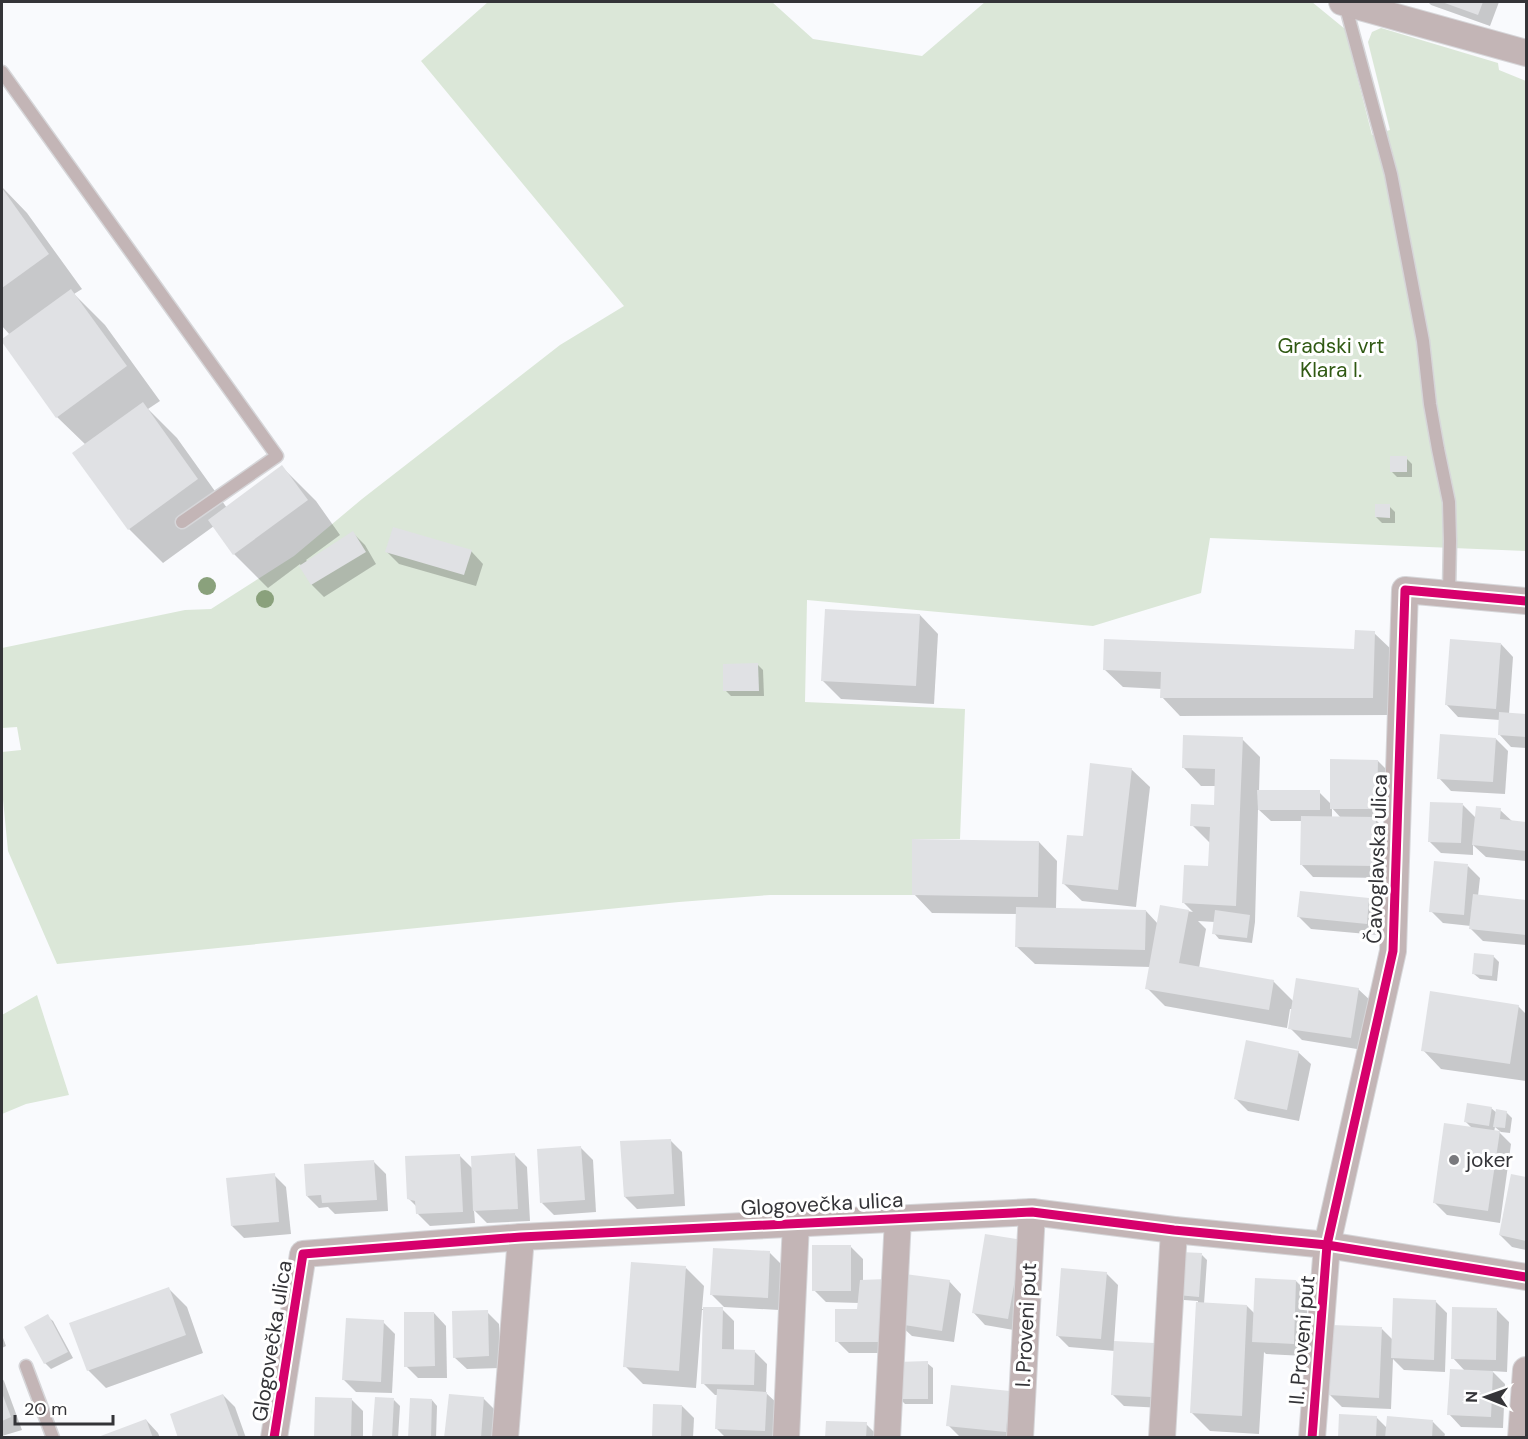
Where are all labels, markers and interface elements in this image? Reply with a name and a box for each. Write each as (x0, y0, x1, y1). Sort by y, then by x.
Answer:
park label: Gradski vrt Klara I. (1277, 332, 1385, 384)
street label: Čavoglavska ulica (1360, 774, 1394, 944)
place label: joker (1465, 1146, 1513, 1174)
marker: joker (1447, 1153, 1461, 1167)
street label: Glogovečka ulica (740, 1186, 904, 1222)
street label: Glogovečka ulica (245, 1258, 299, 1424)
street label: I. Proveni put (1009, 1262, 1043, 1388)
street label: II. Proveni put (1282, 1274, 1322, 1406)
north arrow (1456, 1367, 1516, 1427)
scale bar (15, 1388, 112, 1426)
text: N (1461, 1391, 1482, 1403)
text: 20 m (24, 1397, 67, 1421)

